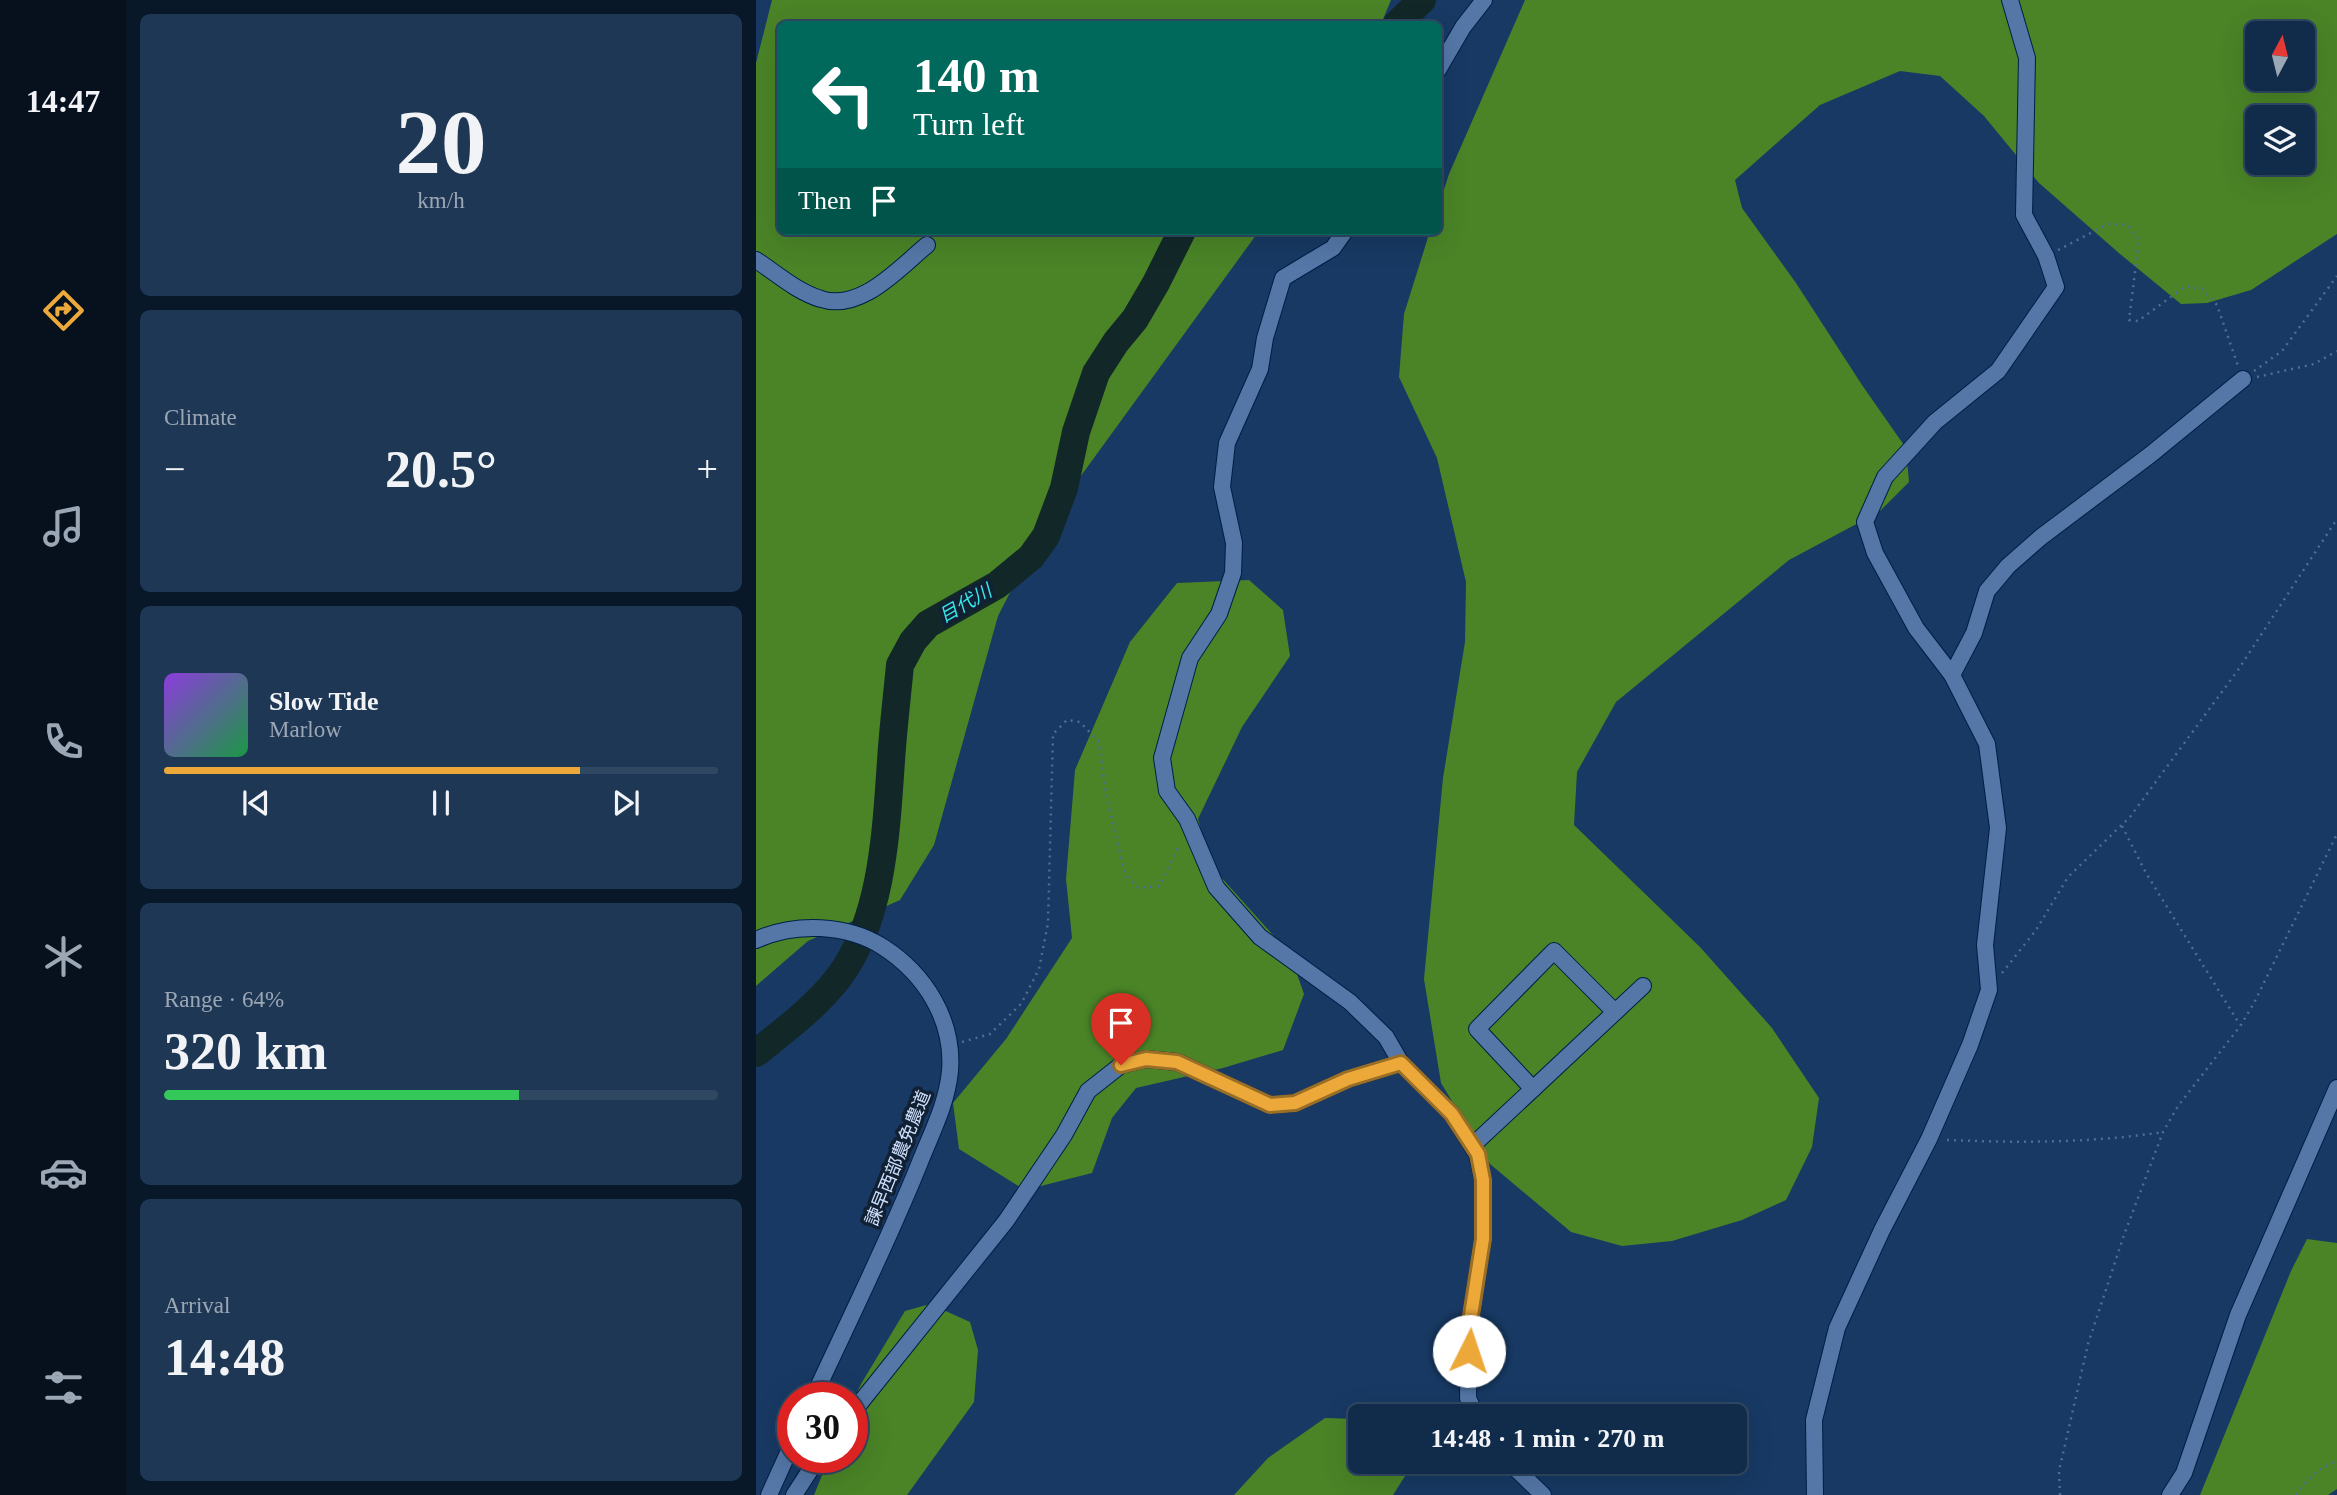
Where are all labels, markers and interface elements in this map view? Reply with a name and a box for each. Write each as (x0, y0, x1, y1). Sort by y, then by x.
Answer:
north arrow (2245, 21, 2315, 91)
map controls (2245, 21, 2315, 175)
text: 140 m (913, 48, 1040, 103)
icon: left (798, 49, 889, 140)
text: 14:47 (26, 83, 100, 119)
text: 20 (396, 92, 487, 193)
button: layers (2245, 105, 2315, 175)
text: Turn left (913, 106, 1025, 142)
icon: arrive (865, 182, 903, 220)
text: Then (798, 186, 851, 215)
text: km/h (417, 188, 465, 213)
icon: directions (39, 286, 88, 335)
text: Climate (164, 405, 237, 430)
text: 20.5° (385, 441, 497, 498)
text: − (164, 448, 185, 490)
text: + (697, 448, 718, 490)
icon: music (39, 502, 88, 551)
water label: 目代川 (935, 579, 997, 627)
text: Slow Tide (269, 687, 379, 716)
icon: phone (39, 717, 88, 766)
text: Marlow (269, 717, 342, 742)
icon: previous (237, 784, 275, 822)
icon: pause (422, 784, 460, 822)
icon: next (607, 784, 645, 822)
icon: climate (39, 932, 88, 981)
text: Range · 64% (164, 987, 284, 1012)
pin (1091, 993, 1151, 1065)
icon: arrive (1102, 1004, 1140, 1042)
text: 320 km (164, 1023, 327, 1080)
street label: 諫早西部農免農道 (862, 1087, 934, 1229)
icon: car (39, 1148, 88, 1197)
text: Arrival (164, 1293, 230, 1318)
position arrow (1432, 1314, 1506, 1388)
text: 14:48 (164, 1329, 285, 1386)
icon: filters (39, 1363, 88, 1412)
speed limit sign: 30 (777, 1382, 868, 1473)
text: 14:48 · 1 min · 270 m (1431, 1424, 1665, 1453)

